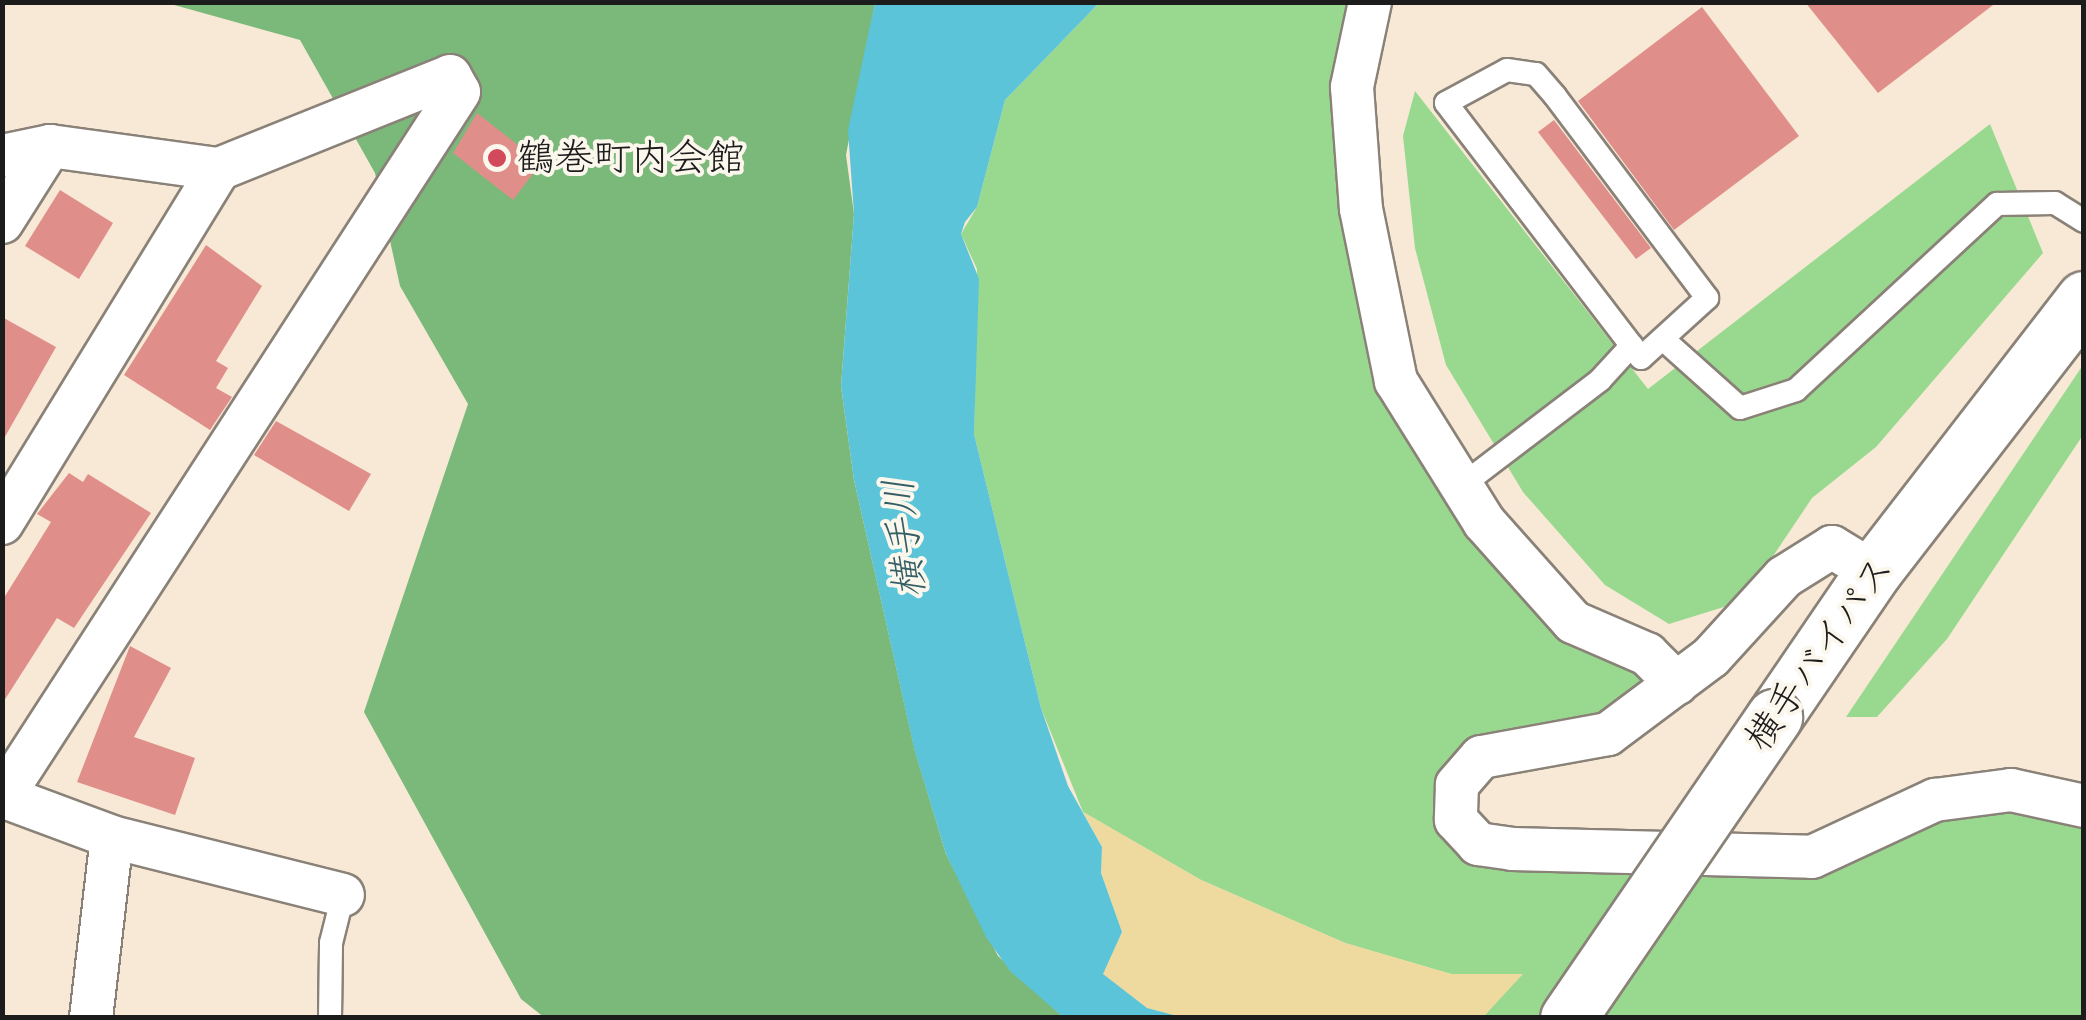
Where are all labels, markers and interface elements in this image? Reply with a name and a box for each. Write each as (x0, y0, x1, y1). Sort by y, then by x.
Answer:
place label: 鶴巻町内会館 (517, 135, 745, 181)
marker: 鶴巻町内会館 (486, 147, 508, 169)
water label: 横手川 (874, 476, 934, 600)
street label: 横手バイパス (1735, 547, 1903, 759)

